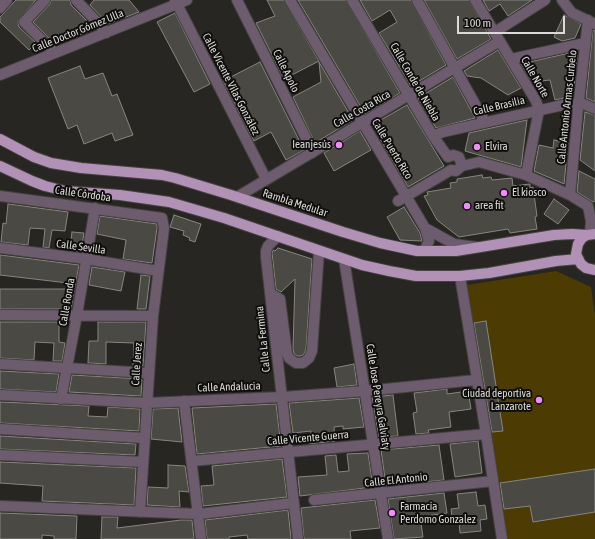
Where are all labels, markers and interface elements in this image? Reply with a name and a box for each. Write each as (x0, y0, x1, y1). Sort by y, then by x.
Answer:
street label: Calle Doctor Gómez Ulla (30, 7, 126, 55)
scale bar (459, 8, 567, 34)
text: 100 m (464, 16, 491, 30)
street label: Calle Vicente Vilas González (200, 31, 262, 137)
street label: Calle Conde de Niebla (387, 40, 443, 124)
street label: Calle Apolo (270, 47, 302, 95)
street label: Calle Antonio Armas Curbelo (554, 49, 580, 165)
street label: Calle Norte (518, 54, 552, 100)
street label: Calle Costa Rica (331, 87, 393, 131)
street label: Calle Brasilia (472, 94, 526, 118)
street label: Calle Puerto Rico (369, 116, 415, 182)
place label: Ieanjesús (292, 138, 331, 152)
marker: Ieanjesús (334, 140, 344, 150)
place label: Elvira (485, 140, 508, 154)
marker: Elvira (472, 142, 482, 152)
street label: Calle Córdoba (54, 184, 112, 204)
street label: Rambla Medular (261, 186, 329, 220)
place label: El kiosco (512, 186, 546, 200)
marker: El kiosco (499, 188, 509, 198)
place label: area fit (475, 199, 504, 213)
marker: area fit (462, 201, 472, 211)
street label: Calle Sevilla (55, 237, 107, 257)
street label: Calle Ronda (56, 277, 78, 327)
street label: Calle La Fermina (253, 305, 273, 373)
street label: Calle Jerez (129, 342, 145, 386)
street label: Calle Jose Pereyra Galviaty (363, 343, 393, 451)
street label: Calle Andalucia (197, 379, 261, 395)
place label: Ciudad deportiva Lanzarote (462, 387, 531, 413)
marker: Ciudad deportiva Lanzarote (534, 395, 544, 405)
street label: Calle Vicente Guerra (267, 428, 349, 448)
street label: Calle El Antonio (364, 470, 428, 490)
place label: Farmacia Perdomo Gonzalez (400, 500, 476, 526)
marker: Farmacia Perdomo Gonzalez (387, 508, 397, 518)

